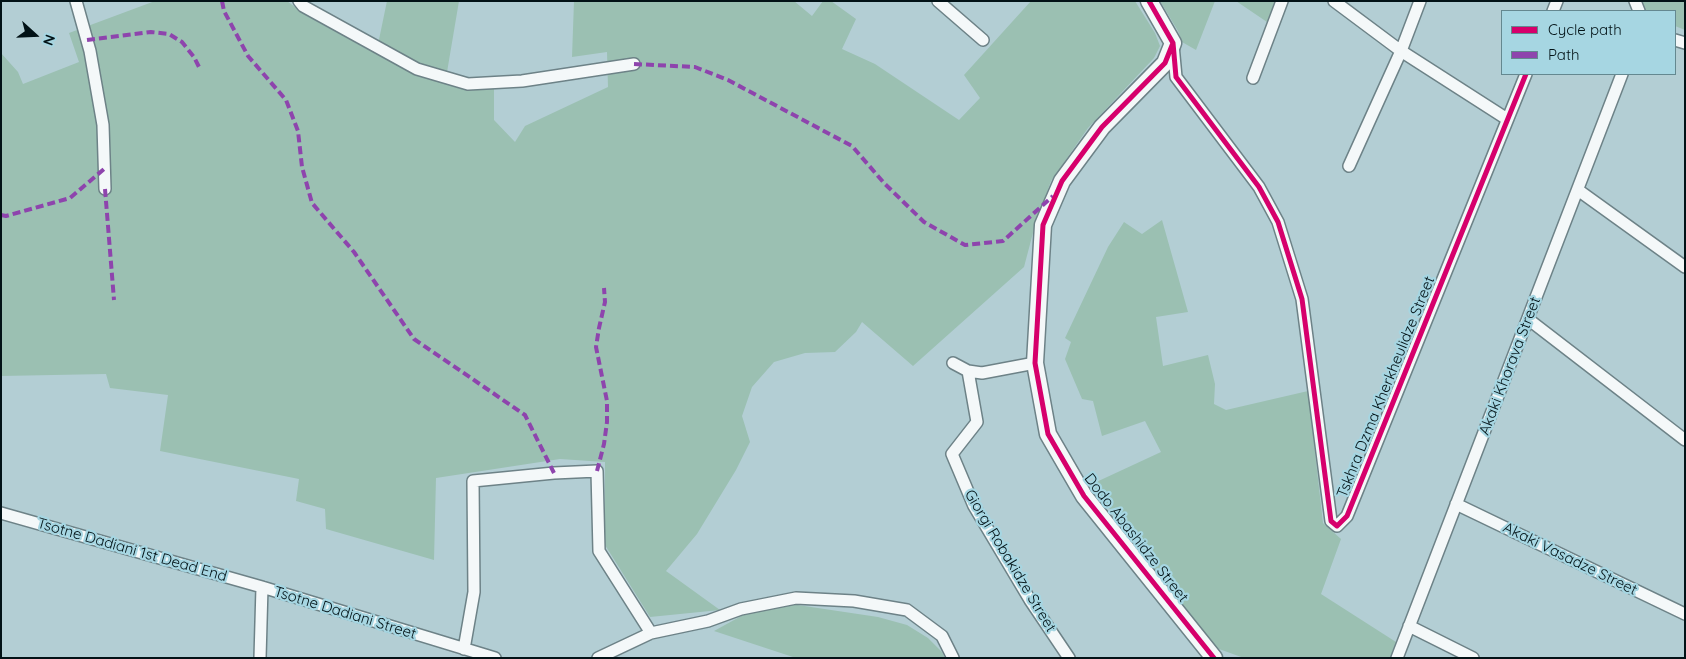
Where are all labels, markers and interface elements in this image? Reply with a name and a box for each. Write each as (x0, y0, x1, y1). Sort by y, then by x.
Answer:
north arrow (10, 10, 60, 60)
legend (1501, 10, 1676, 75)
text: Cycle path (1548, 20, 1622, 39)
text: N (39, 32, 59, 48)
text: Path (1548, 45, 1580, 64)
street label: Tskhra Dzma Kherkheulidze Street (1333, 274, 1439, 500)
street label: Akaki Khorava Street (1475, 294, 1545, 438)
street label: Dodo Abashidze Street (1080, 470, 1192, 606)
street label: Giorgi Robakidze Street (960, 486, 1060, 636)
street label: Tsotne Dadiani 1st Dead End (35, 514, 229, 586)
street label: Akaki Vasadze Street (1500, 519, 1640, 599)
street label: Tsotne Dadiani Street (272, 583, 418, 643)

